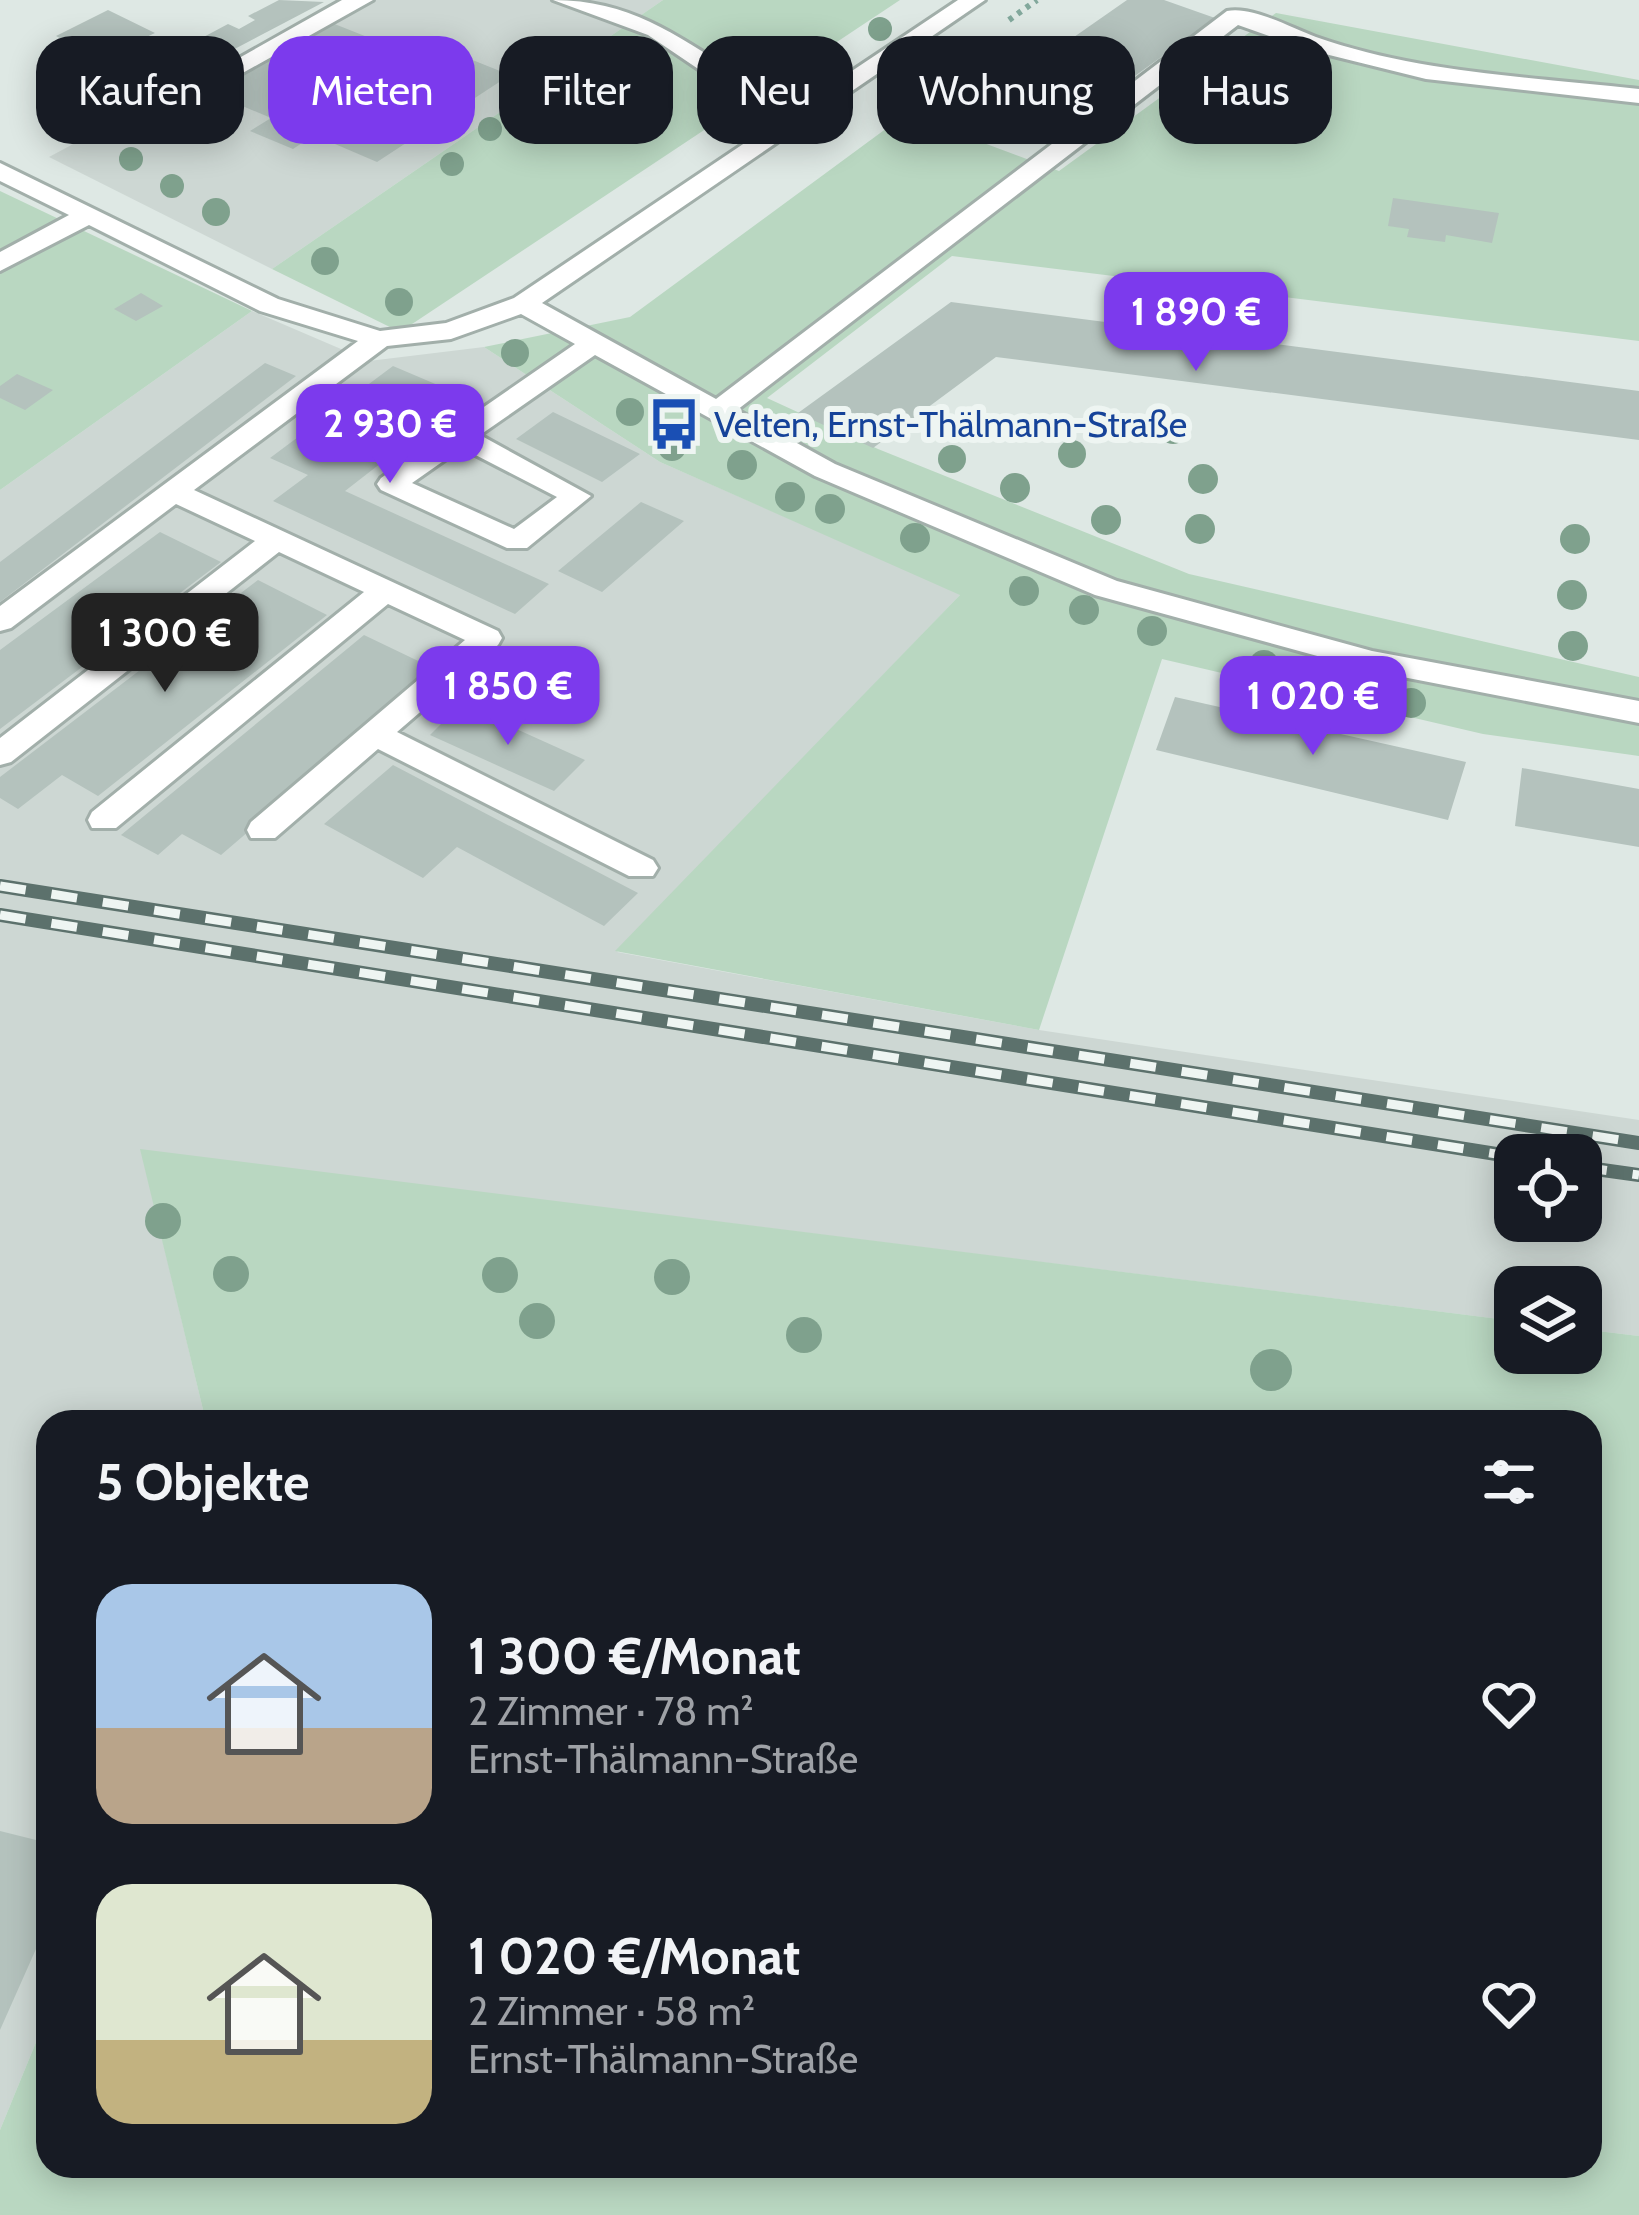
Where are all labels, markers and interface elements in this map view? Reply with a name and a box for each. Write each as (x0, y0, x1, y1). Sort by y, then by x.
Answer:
chip: Kaufen (36, 36, 244, 144)
chip: Mieten (268, 36, 475, 144)
chip: Filter (499, 36, 673, 144)
chip: Neu (697, 36, 853, 144)
chip: Wohnung (877, 36, 1135, 144)
chip: Haus (1159, 36, 1332, 144)
pin: 1 890 € (1085, 272, 1307, 374)
text: 1 890 € (1131, 287, 1261, 335)
pin: 2 930 € (279, 384, 501, 486)
bus stop icon: Velten, Ernst-Thälmann-Straße (645, 395, 703, 453)
text: 2 930 € (323, 399, 457, 447)
place label: Velten, Ernst-Thälmann-Straße (714, 402, 1187, 446)
pin: 1 300 € (54, 593, 276, 695)
text: 1 300 € (98, 608, 232, 656)
pin: 1 850 € (397, 646, 619, 748)
pin: 1 020 € (1202, 656, 1424, 758)
text: 1 850 € (444, 661, 572, 709)
text: 1 020 € (1247, 671, 1379, 719)
map controls (1494, 1134, 1602, 1374)
button: locate (1494, 1134, 1602, 1242)
button: layers (1494, 1266, 1602, 1374)
icon: filters (1476, 1449, 1542, 1515)
text: 5 Objekte (96, 1451, 309, 1513)
text: 1 300 €/Monat (468, 1625, 801, 1687)
icon: home (192, 1632, 336, 1776)
icon: heart (1476, 1671, 1542, 1737)
text: 2 Zimmer · 78 m² (468, 1687, 753, 1735)
text: Ernst-Thälmann-Straße (468, 1735, 858, 1783)
text: 1 020 €/Monat (468, 1925, 800, 1987)
icon: home (192, 1932, 336, 2076)
icon: heart (1476, 1971, 1542, 2037)
text: 2 Zimmer · 58 m² (468, 1987, 755, 2035)
text: Ernst-Thälmann-Straße (468, 2035, 858, 2083)

